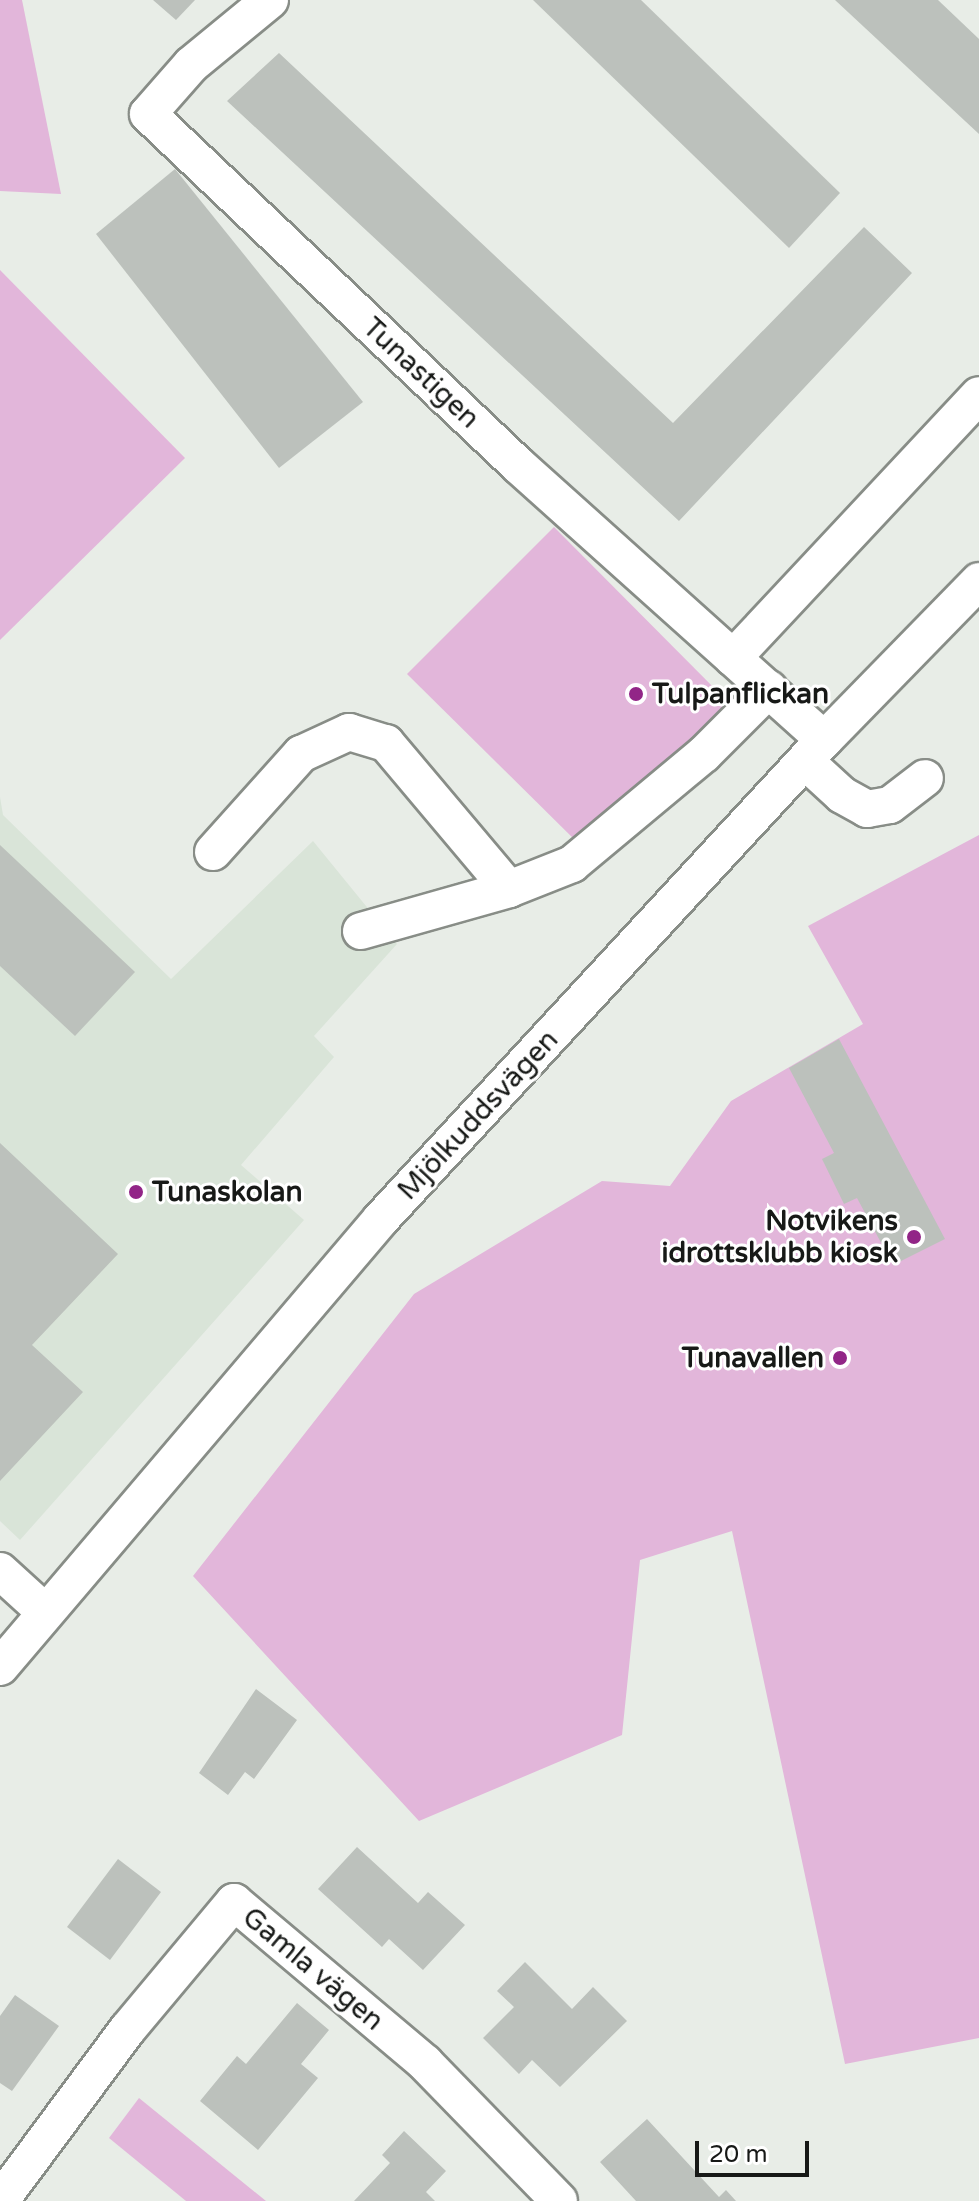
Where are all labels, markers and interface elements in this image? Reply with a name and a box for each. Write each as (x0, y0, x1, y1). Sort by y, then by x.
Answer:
street label: Tunastigen (356, 311, 486, 435)
place label: Tulpanflickan (652, 677, 829, 711)
marker: Tulpanflickan (627, 685, 645, 703)
street label: Mjölkuddsvägen (391, 1023, 565, 1207)
place label: Tunaskolan (152, 1175, 302, 1209)
marker: Tunaskolan (127, 1183, 145, 1201)
place label: Notvikens idrottsklubb kiosk (661, 1204, 898, 1270)
marker: Notvikens idrottsklubb kiosk (905, 1228, 923, 1246)
place label: Tunavallen (682, 1341, 824, 1375)
marker: Tunavallen (831, 1349, 849, 1367)
street label: Gamla vägen (236, 1900, 390, 2038)
scale bar (699, 2125, 813, 2175)
text: 20 m (709, 2140, 767, 2169)

